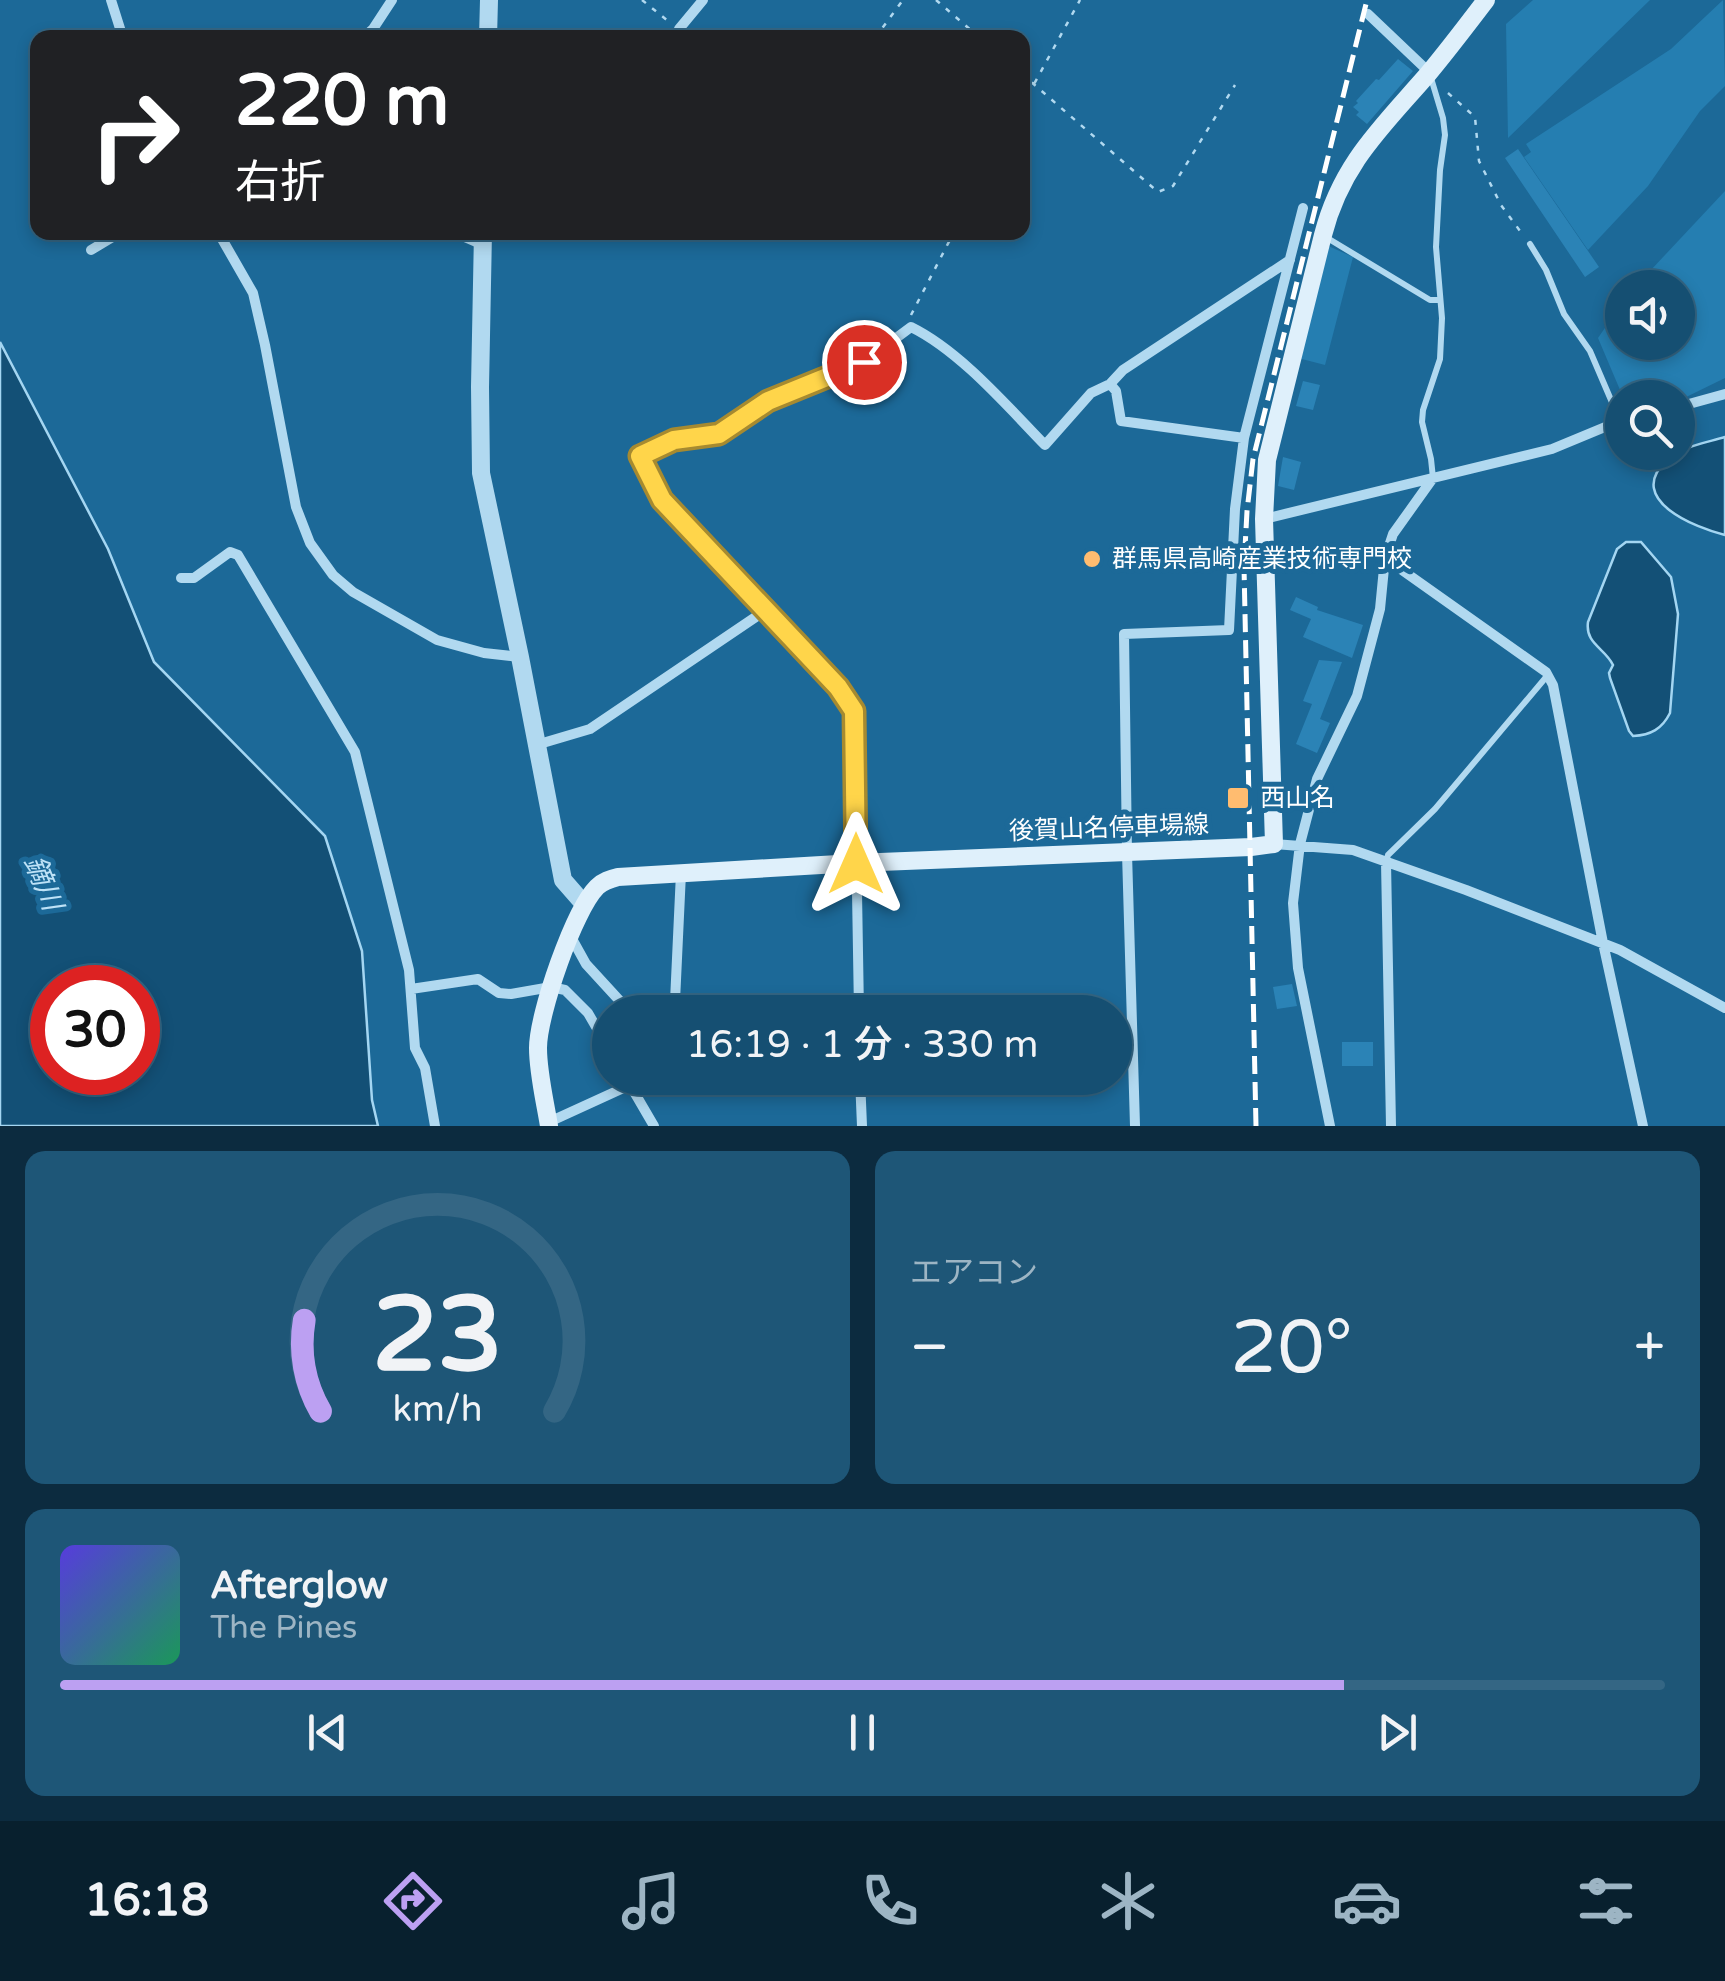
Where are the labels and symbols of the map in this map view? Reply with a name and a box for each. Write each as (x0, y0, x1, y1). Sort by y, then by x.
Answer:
pin (822, 320, 907, 405)
place label: 群馬県高崎産業技術専門校 (1112, 544, 1412, 574)
marker: 群馬県高崎産業技術専門校 (1081, 548, 1103, 570)
place label: 西山名 (1260, 783, 1335, 813)
marker: 西山名 (1225, 785, 1251, 811)
street label: 後賀山名停車場線 (1009, 810, 1209, 846)
position arrow (804, 812, 908, 916)
water label: 鏑川 (17, 851, 70, 918)
speed limit sign: 30 (30, 965, 160, 1095)

